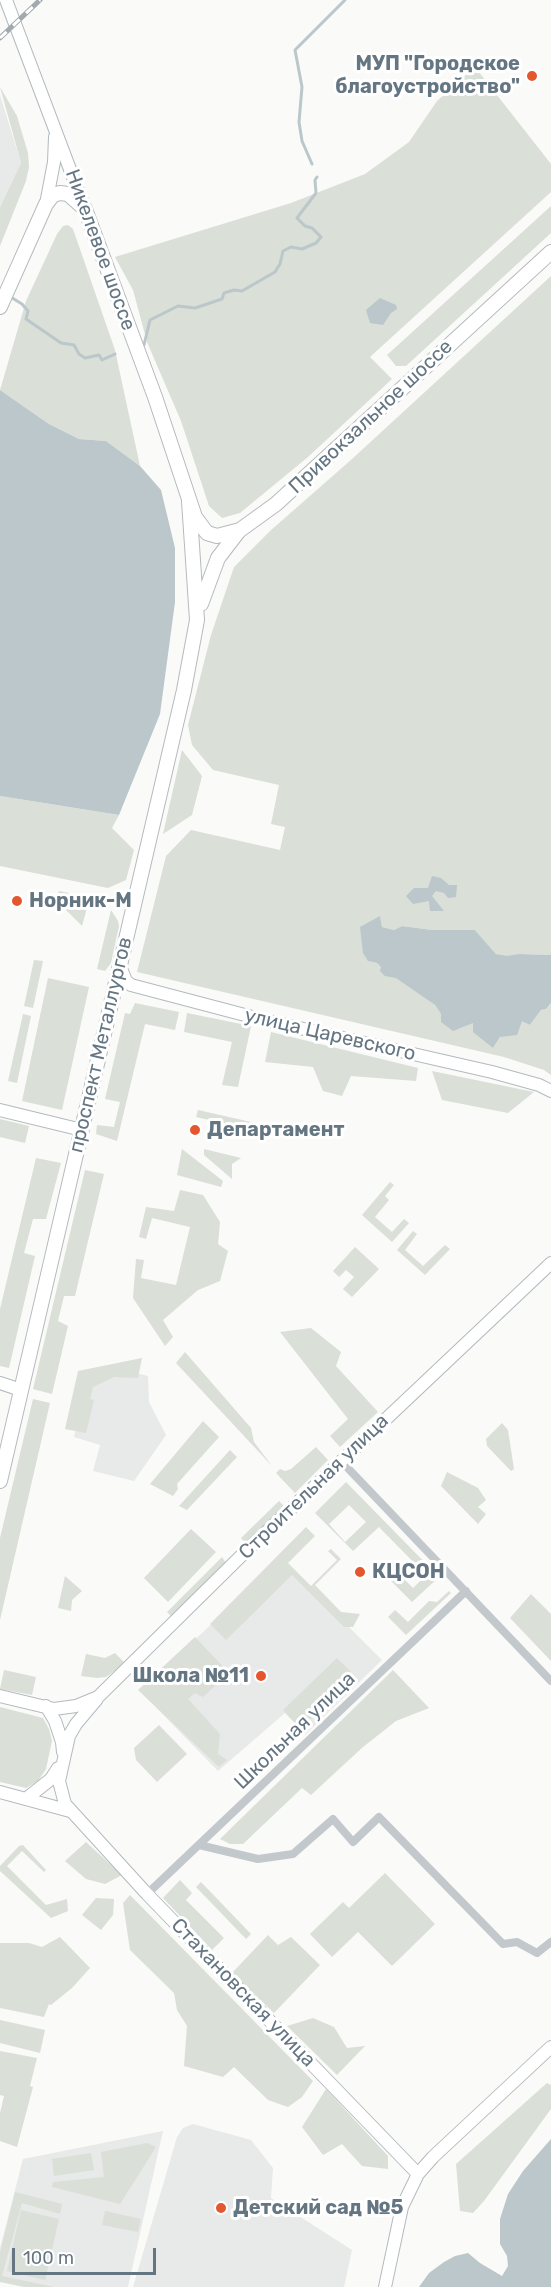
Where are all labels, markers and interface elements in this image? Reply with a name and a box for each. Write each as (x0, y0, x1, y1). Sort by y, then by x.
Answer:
place label: МУП "Городское благоустройство" (335, 52, 520, 99)
marker: МУП "Городское благоустройство" (525, 69, 539, 83)
street label: Никелевое шоссе (60, 166, 140, 334)
street label: Привокзальное шоссе (284, 335, 458, 499)
place label: Норник-М (29, 889, 132, 913)
marker: Норник-М (10, 894, 24, 908)
street label: проспект Металлургов (64, 935, 138, 1155)
street label: улица Царевского (242, 1004, 418, 1066)
place label: Департамент (207, 1118, 344, 1142)
marker: Департамент (188, 1123, 202, 1137)
street label: Строительная улица (234, 1409, 394, 1565)
place label: КЦСОН (372, 1560, 445, 1584)
marker: КЦСОН (353, 1565, 367, 1579)
place label: Школа №11 (133, 1664, 249, 1688)
street label: Школьная улица (230, 1667, 360, 1795)
marker: Школа №11 (254, 1669, 268, 1683)
street label: Стахановская улица (166, 1914, 320, 2072)
place label: Детский сад №5 (233, 2196, 404, 2220)
marker: Детский сад №5 (214, 2201, 228, 2215)
scale bar (15, 2236, 159, 2274)
text: 100 m (23, 2247, 74, 2269)

